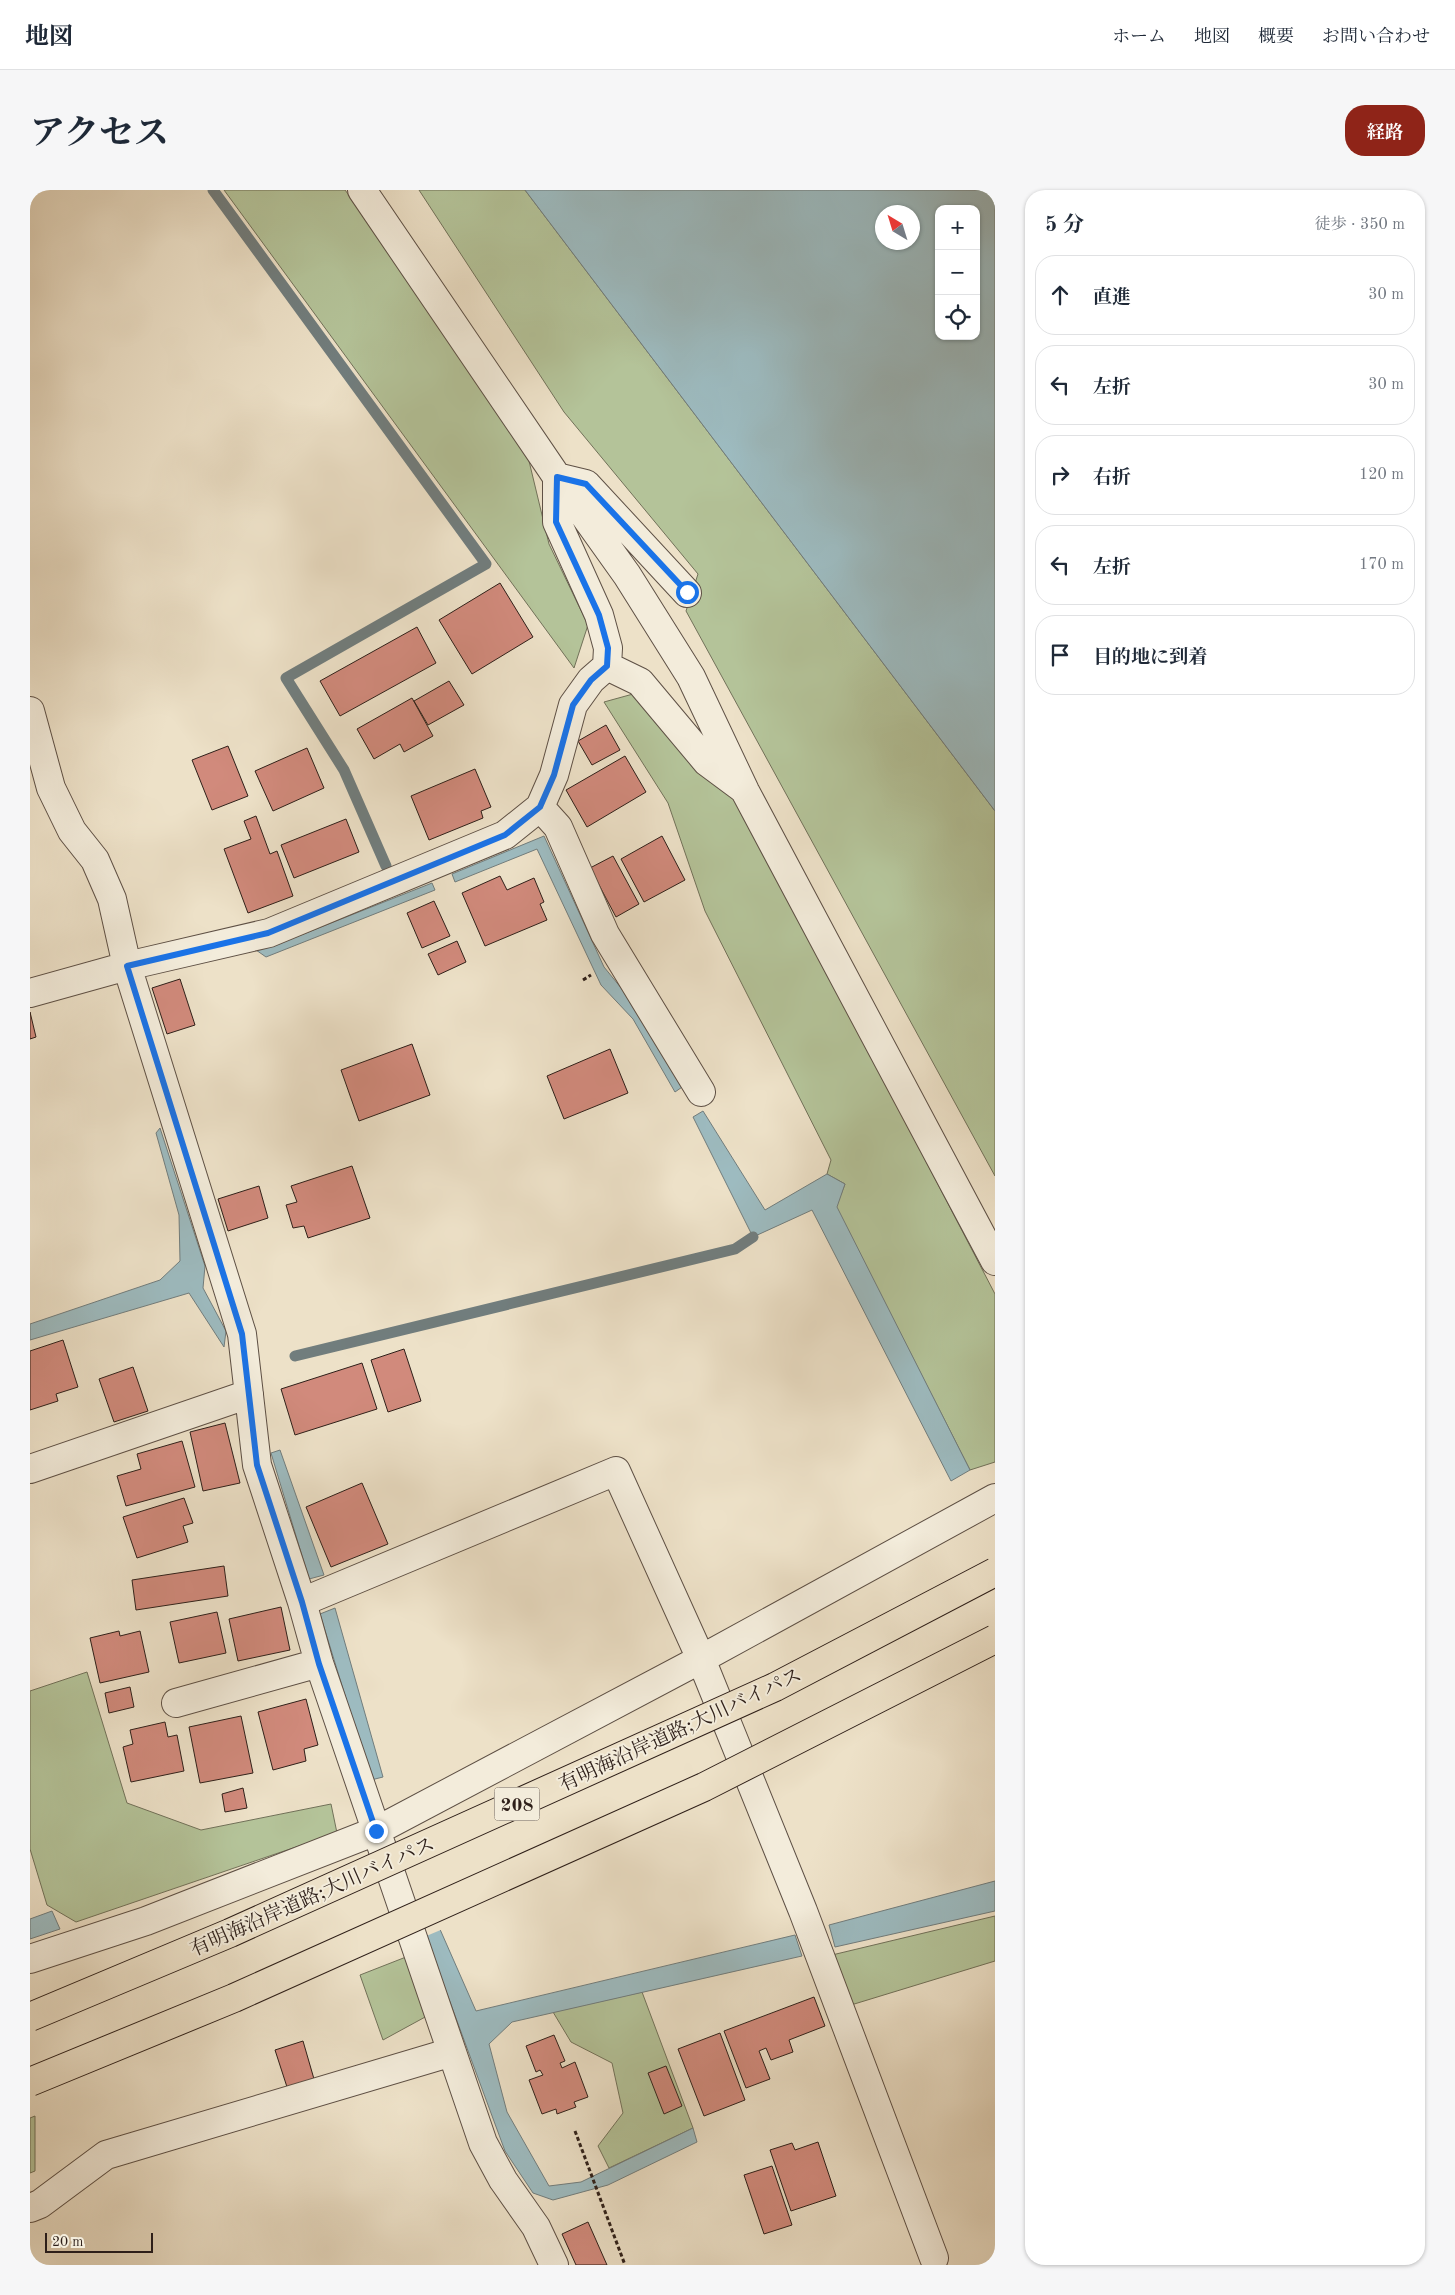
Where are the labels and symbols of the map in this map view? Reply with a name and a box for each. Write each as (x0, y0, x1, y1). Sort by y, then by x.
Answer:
north arrow (875, 205, 920, 250)
route start (676, 581, 699, 604)
street label: 有明海沿岸道路;大川バイパス (556, 1664, 805, 1796)
road number: 208 (494, 1788, 540, 1820)
route end (365, 1820, 388, 1843)
street label: 有明海沿岸道路;大川バイパス (187, 1833, 438, 1961)
scale bar (45, 2230, 152, 2253)

